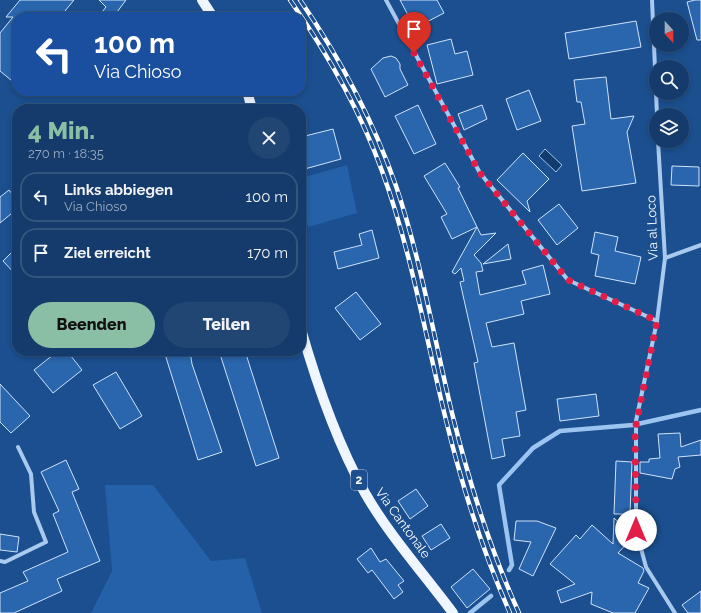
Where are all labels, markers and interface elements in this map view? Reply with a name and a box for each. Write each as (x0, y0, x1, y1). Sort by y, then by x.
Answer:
pin (397, 12, 431, 53)
north arrow (649, 12, 689, 52)
map controls (649, 12, 689, 148)
icon: arrive (403, 18, 425, 40)
text: 100 m (94, 27, 175, 60)
icon: left (28, 28, 80, 80)
button: search (649, 60, 689, 100)
text: Via Chioso (94, 61, 181, 82)
button: layers (649, 108, 689, 148)
text: 4 Min. (28, 116, 95, 145)
button: close (248, 117, 290, 159)
text: 270 m · 18:35 (28, 146, 104, 161)
text: Links abbiegen (64, 181, 173, 199)
icon: left (30, 186, 52, 208)
text: 100 m (246, 188, 288, 206)
street label: Via al Loco (643, 195, 661, 261)
text: Via Chioso (64, 199, 127, 214)
icon: arrive (30, 242, 52, 264)
text: Ziel erreicht (64, 244, 151, 262)
text: 170 m (247, 244, 288, 262)
button: Beenden (28, 302, 155, 348)
button: Teilen (163, 302, 290, 348)
road number: 2 (351, 470, 367, 490)
street label: Via Cantonale (372, 485, 434, 561)
position arrow (615, 509, 657, 551)

